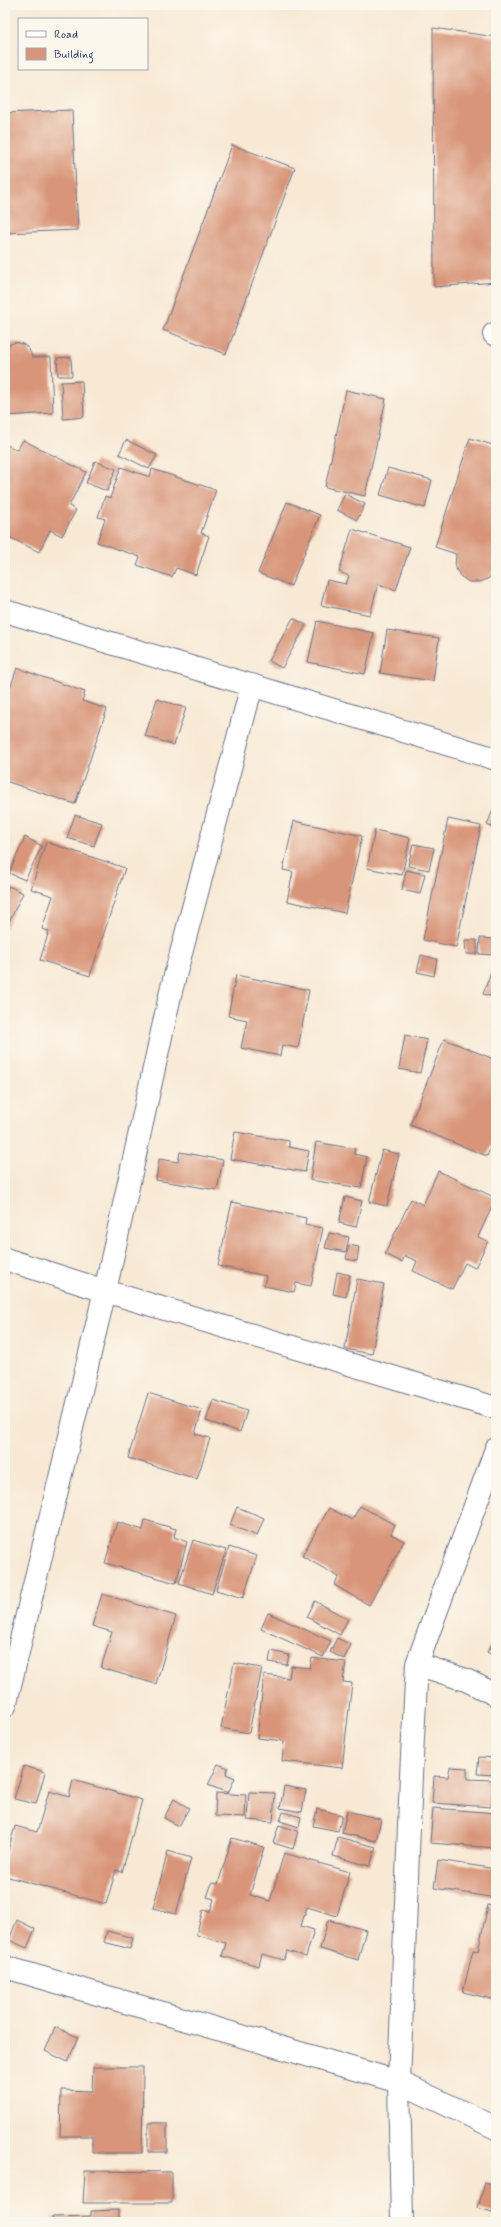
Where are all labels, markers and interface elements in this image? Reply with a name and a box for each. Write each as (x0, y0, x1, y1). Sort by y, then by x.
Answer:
legend (18, 18, 148, 70)
text: Road (54, 27, 78, 43)
text: Building (54, 47, 94, 64)

